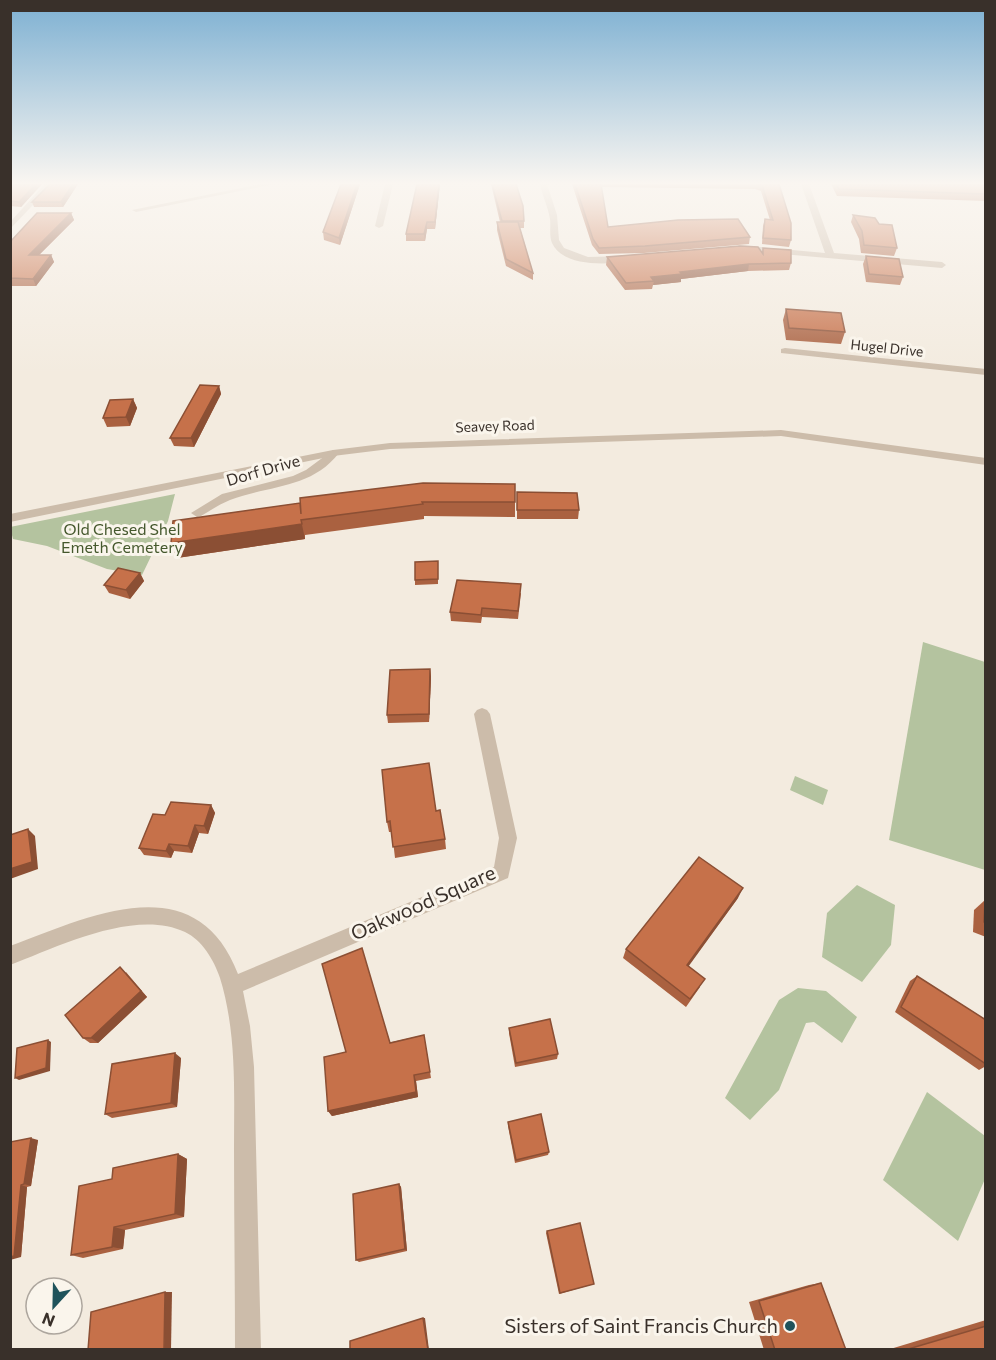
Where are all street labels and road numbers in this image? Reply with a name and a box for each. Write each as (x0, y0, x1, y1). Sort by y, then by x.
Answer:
street label: Hugel Drive (850, 335, 924, 360)
street label: Seavey Road (455, 416, 535, 435)
street label: Dorf Drive (224, 450, 302, 489)
street label: Oakwood Square (347, 859, 499, 945)

